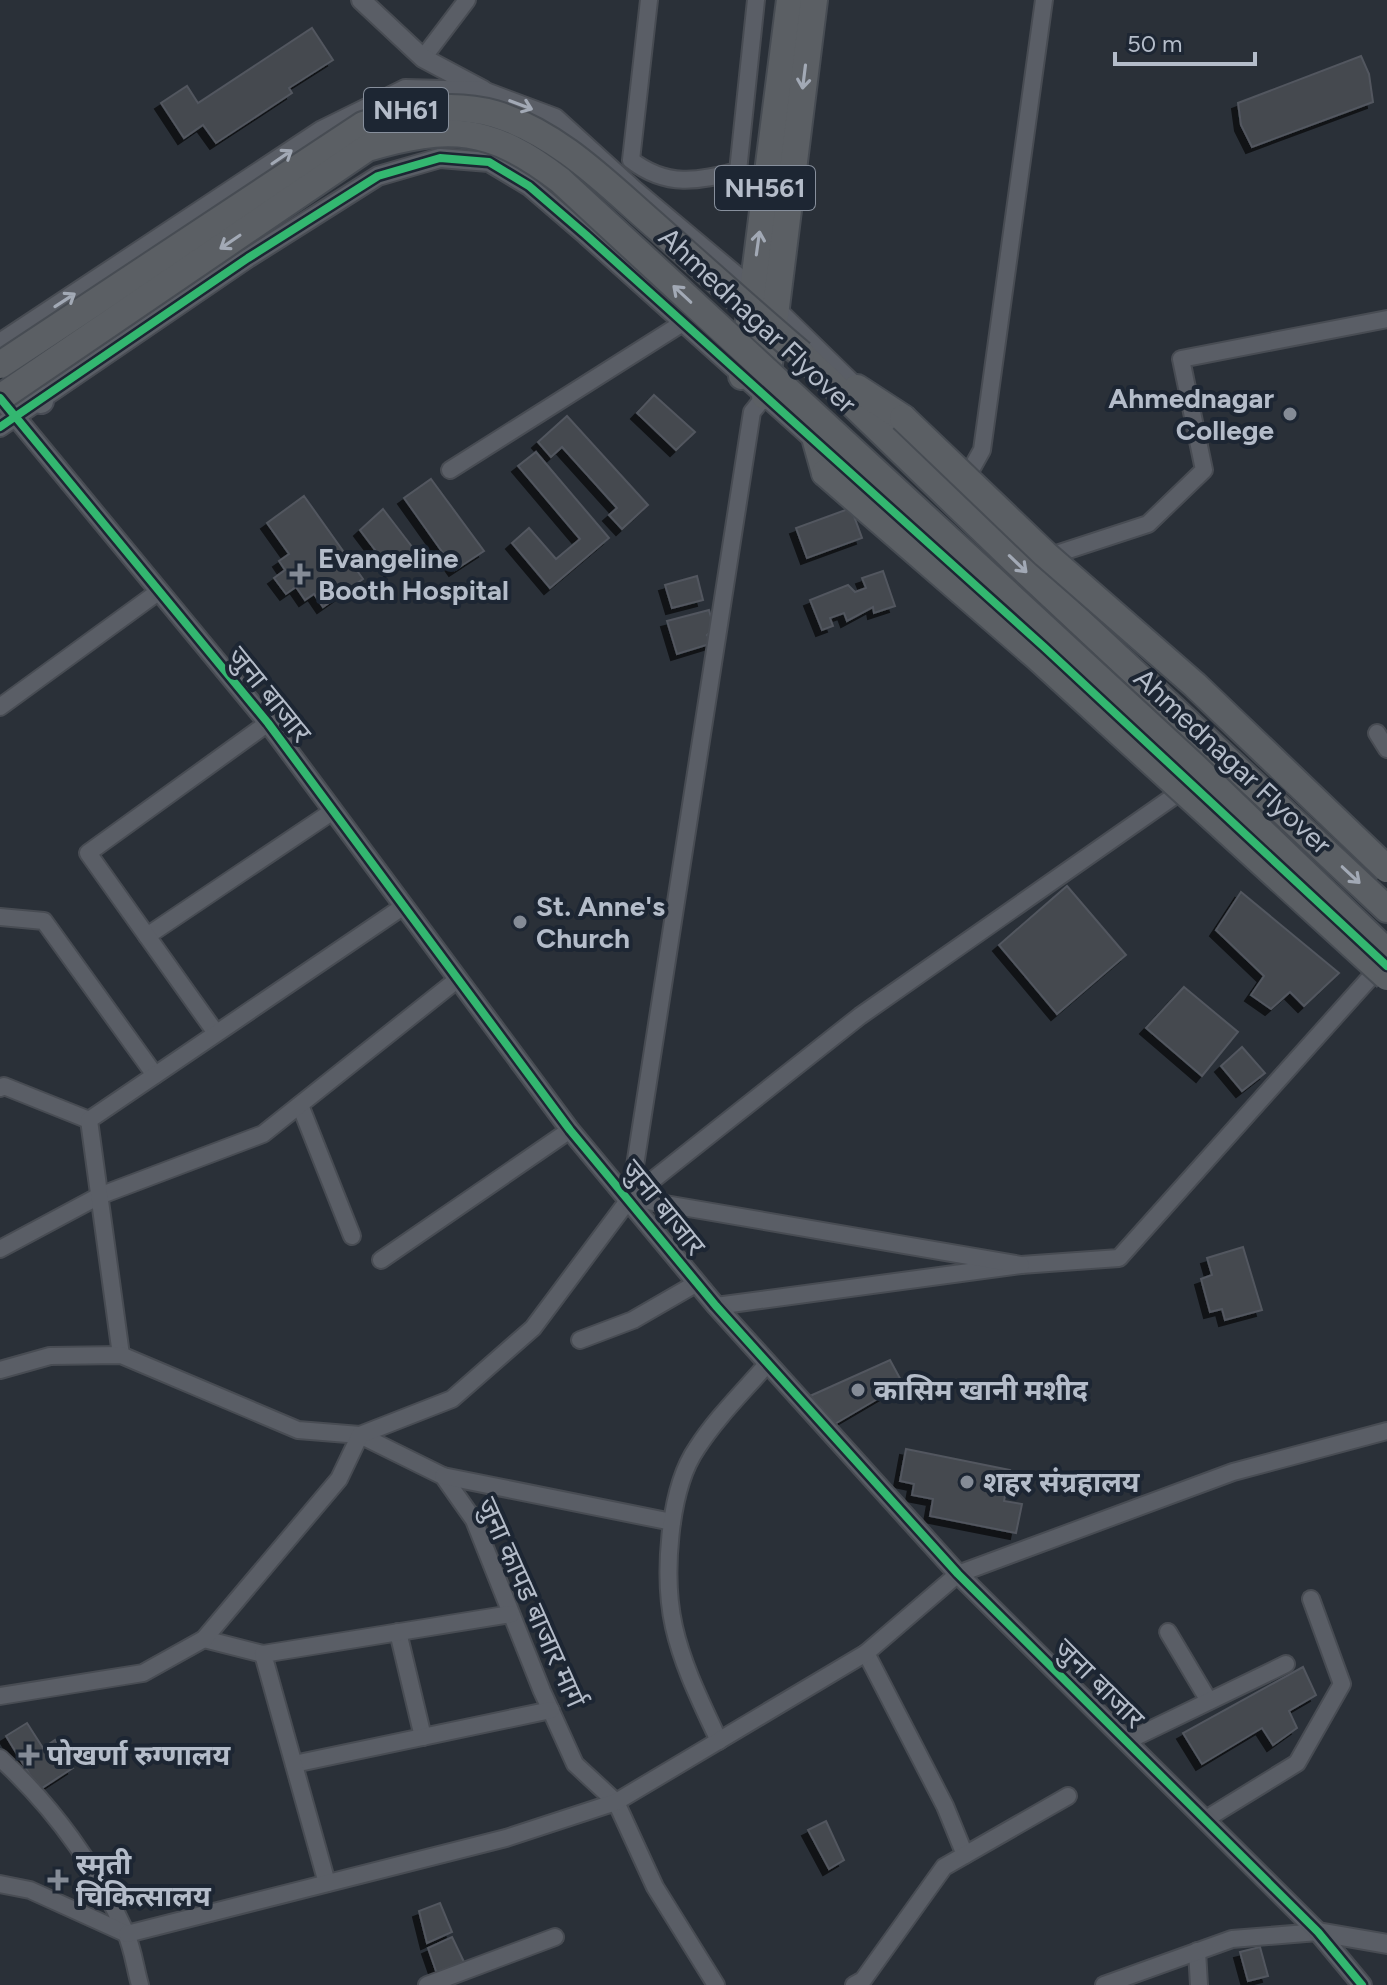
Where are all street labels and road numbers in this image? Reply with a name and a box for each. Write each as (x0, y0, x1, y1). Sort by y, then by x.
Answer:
road number: NH61 (364, 88, 448, 132)
road number: NH561 (715, 166, 815, 210)
street label: Ahmednagar Flyover (652, 220, 864, 421)
street label: जुना बाजार (220, 639, 319, 750)
street label: Ahmednagar Flyover (1127, 661, 1339, 862)
street label: जुना बाजार (614, 1152, 713, 1263)
street label: जुना कापड बाजार मार्ग (470, 1492, 594, 1714)
street label: जुना बाजार (1047, 1631, 1152, 1736)

